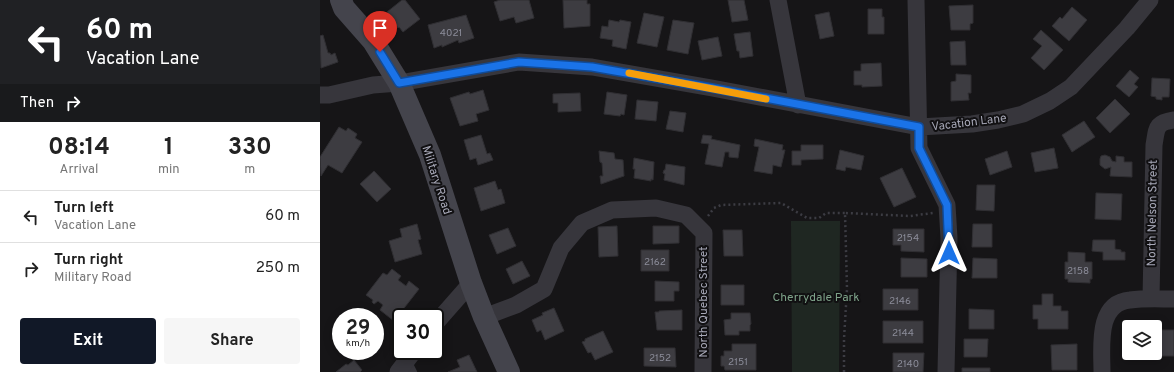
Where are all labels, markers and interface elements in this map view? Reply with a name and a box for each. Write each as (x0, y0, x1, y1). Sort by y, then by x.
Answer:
pin (363, 11, 397, 52)
text: 60 m (86, 13, 153, 49)
icon: left (20, 16, 72, 68)
icon: arrive (369, 17, 391, 39)
house number: 4021 (440, 27, 462, 40)
text: Vacation Lane (86, 48, 199, 71)
icon: right (62, 92, 84, 114)
text: Then (20, 94, 54, 113)
street label: Vacation Lane (931, 110, 1008, 136)
text: 08:14 (48, 133, 110, 163)
text: 1 (164, 133, 174, 163)
text: 330 (228, 133, 272, 163)
street label: Military Road (417, 144, 455, 217)
street label: North Nelson Street (1144, 160, 1162, 267)
text: Arrival (60, 162, 98, 178)
text: min (158, 162, 180, 178)
text: m (244, 162, 255, 178)
text: Turn left (54, 199, 114, 218)
icon: left (20, 206, 42, 228)
text: 60 m (265, 207, 300, 226)
text: Vacation Lane (54, 218, 136, 234)
house number: 2154 (897, 232, 919, 245)
position arrow (928, 232, 970, 274)
street label: North Quebec Street (696, 246, 712, 358)
text: Turn right (54, 251, 123, 270)
house number: 2162 (644, 256, 666, 269)
icon: right (20, 258, 42, 280)
text: 250 m (256, 259, 300, 278)
house number: 2158 (1067, 265, 1089, 278)
text: Military Road (54, 270, 131, 286)
park label: Cherrydale Park (772, 290, 860, 306)
house number: 2146 (889, 295, 911, 308)
speed limit sign: 30 (392, 308, 444, 360)
text: 29 (346, 316, 370, 342)
button: Exit (20, 318, 156, 364)
button: Share (164, 318, 300, 364)
map controls (1122, 320, 1162, 360)
button: layers (1122, 320, 1162, 360)
house number: 2144 (892, 327, 914, 340)
text: km/h (346, 337, 370, 350)
house number: 2152 (649, 352, 671, 365)
house number: 2151 (728, 356, 748, 369)
house number: 2140 (897, 358, 919, 371)

